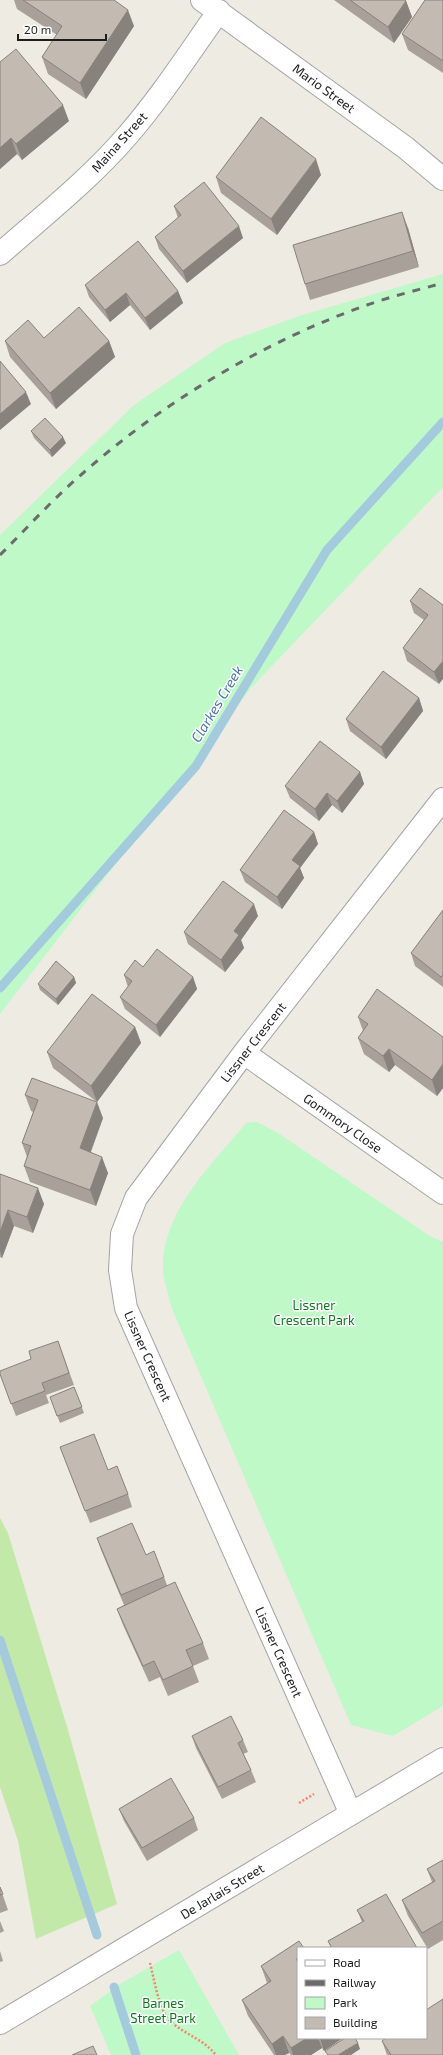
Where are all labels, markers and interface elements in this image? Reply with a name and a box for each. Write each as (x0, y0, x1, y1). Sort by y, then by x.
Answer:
scale bar (18, 16, 106, 42)
text: 20 m (24, 22, 51, 36)
street label: Mario Street (290, 60, 358, 116)
street label: Maina Street (88, 109, 150, 175)
water label: Clarkes Creek (187, 662, 246, 745)
street label: Lissner Crescent (217, 999, 289, 1085)
street label: Gommory Close (300, 1090, 386, 1156)
park label: Lissner Crescent Park (273, 1297, 355, 1328)
street label: Lissner Crescent (121, 1308, 175, 1404)
street label: Lissner Crescent (252, 1604, 306, 1700)
street label: De Jarlais Street (177, 1860, 267, 1922)
legend (297, 1947, 427, 2039)
text: Road (333, 1955, 361, 1969)
text: Railway (333, 1975, 377, 1989)
park label: Barnes Street Park (130, 1995, 196, 2026)
text: Park (333, 1995, 358, 2009)
text: Building (333, 2015, 378, 2029)

